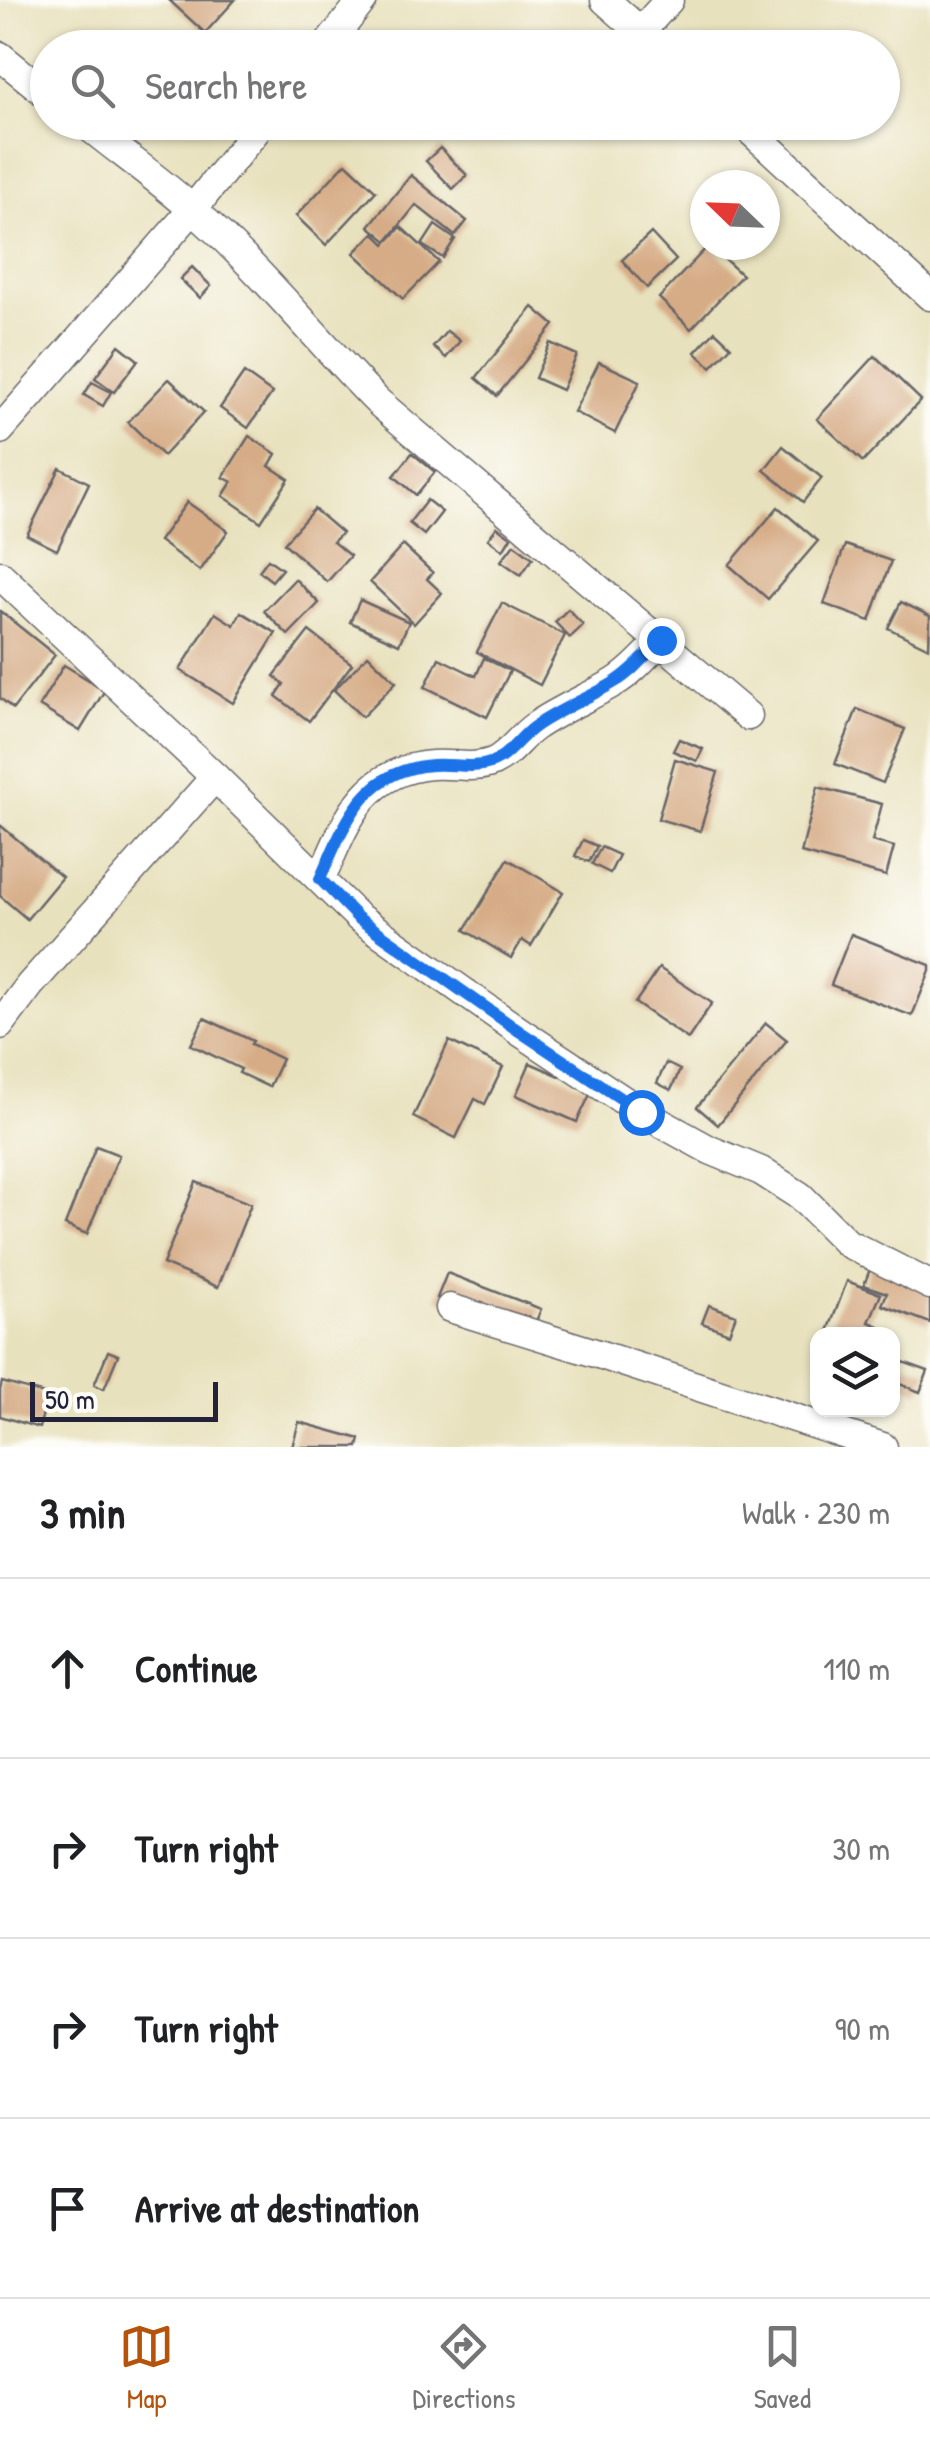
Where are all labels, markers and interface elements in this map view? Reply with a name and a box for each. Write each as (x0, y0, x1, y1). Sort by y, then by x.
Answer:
search box (30, 30, 900, 140)
icon: search (65, 58, 120, 113)
text: Search here (145, 59, 307, 111)
north arrow (690, 170, 780, 260)
route end (639, 618, 685, 664)
route start (619, 1090, 665, 1136)
map controls (810, 1327, 900, 1417)
button: layers (810, 1327, 900, 1417)
scale bar (30, 1377, 218, 1422)
text: 50 m (45, 1380, 95, 1418)
text: 3 min (40, 1484, 125, 1541)
text: Walk · 230 m (742, 1491, 890, 1534)
icon: ahead (40, 1641, 95, 1696)
text: Continue (135, 1642, 257, 1694)
text: 110 m (823, 1647, 890, 1690)
icon: right (40, 1821, 95, 1876)
text: Turn right (135, 1822, 278, 1874)
text: 30 m (832, 1827, 890, 1870)
icon: right (40, 2001, 95, 2056)
text: Turn right (135, 2002, 278, 2054)
text: 90 m (835, 2007, 890, 2050)
icon: arrive (40, 2181, 95, 2236)
text: Arrive at destination (135, 2182, 419, 2234)
tab: Map (119, 2319, 174, 2417)
tab: Directions (412, 2319, 515, 2417)
tab: Saved (754, 2319, 811, 2417)

